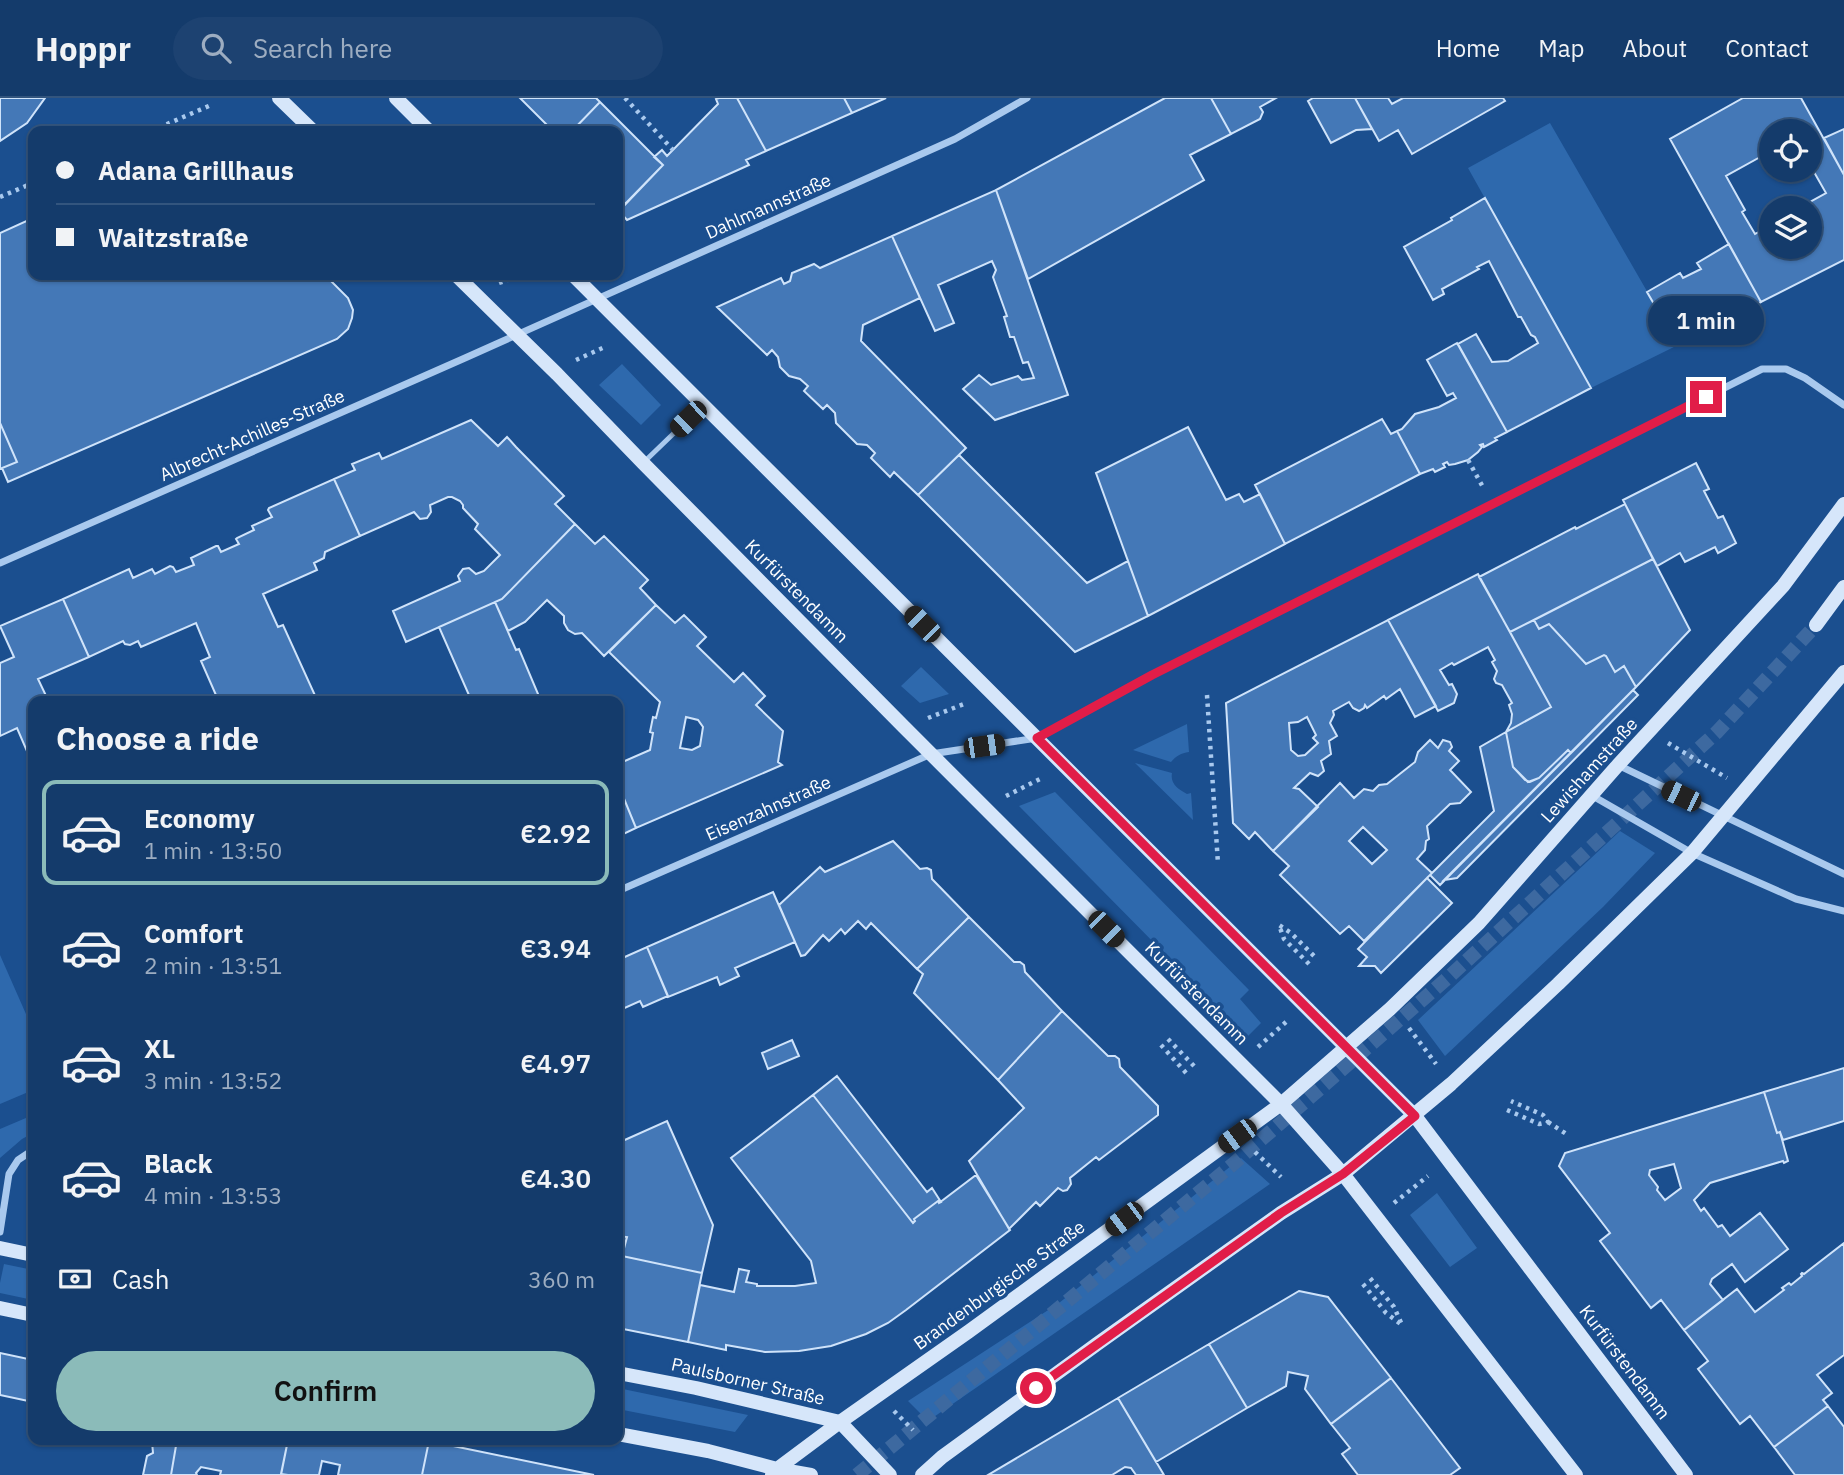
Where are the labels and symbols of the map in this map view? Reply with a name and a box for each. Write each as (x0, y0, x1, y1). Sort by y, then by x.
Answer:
street label: Dahlmannstraße (702, 168, 834, 244)
callout: 1 min (1648, 296, 1764, 344)
route end (1690, 381, 1722, 413)
street label: Albrecht-Achilles-Straße (156, 384, 348, 486)
car (666, 397, 711, 441)
street label: Kurfürstendamm (740, 534, 854, 648)
car (900, 602, 945, 646)
street label: Lewishamstraße (1536, 713, 1642, 827)
car (962, 733, 1007, 759)
street label: Eisenzahnstraße (702, 770, 834, 846)
car (1658, 777, 1705, 815)
car (1084, 907, 1129, 951)
street label: Kurfürstendamm (1140, 936, 1254, 1050)
car (1214, 1115, 1261, 1157)
car (1101, 1198, 1148, 1240)
street label: Brandenburgische Straße (909, 1215, 1089, 1355)
street label: Kurfürstendamm (1575, 1300, 1675, 1424)
street label: Paulsborner Straße (669, 1352, 827, 1410)
route start (1020, 1372, 1052, 1404)

